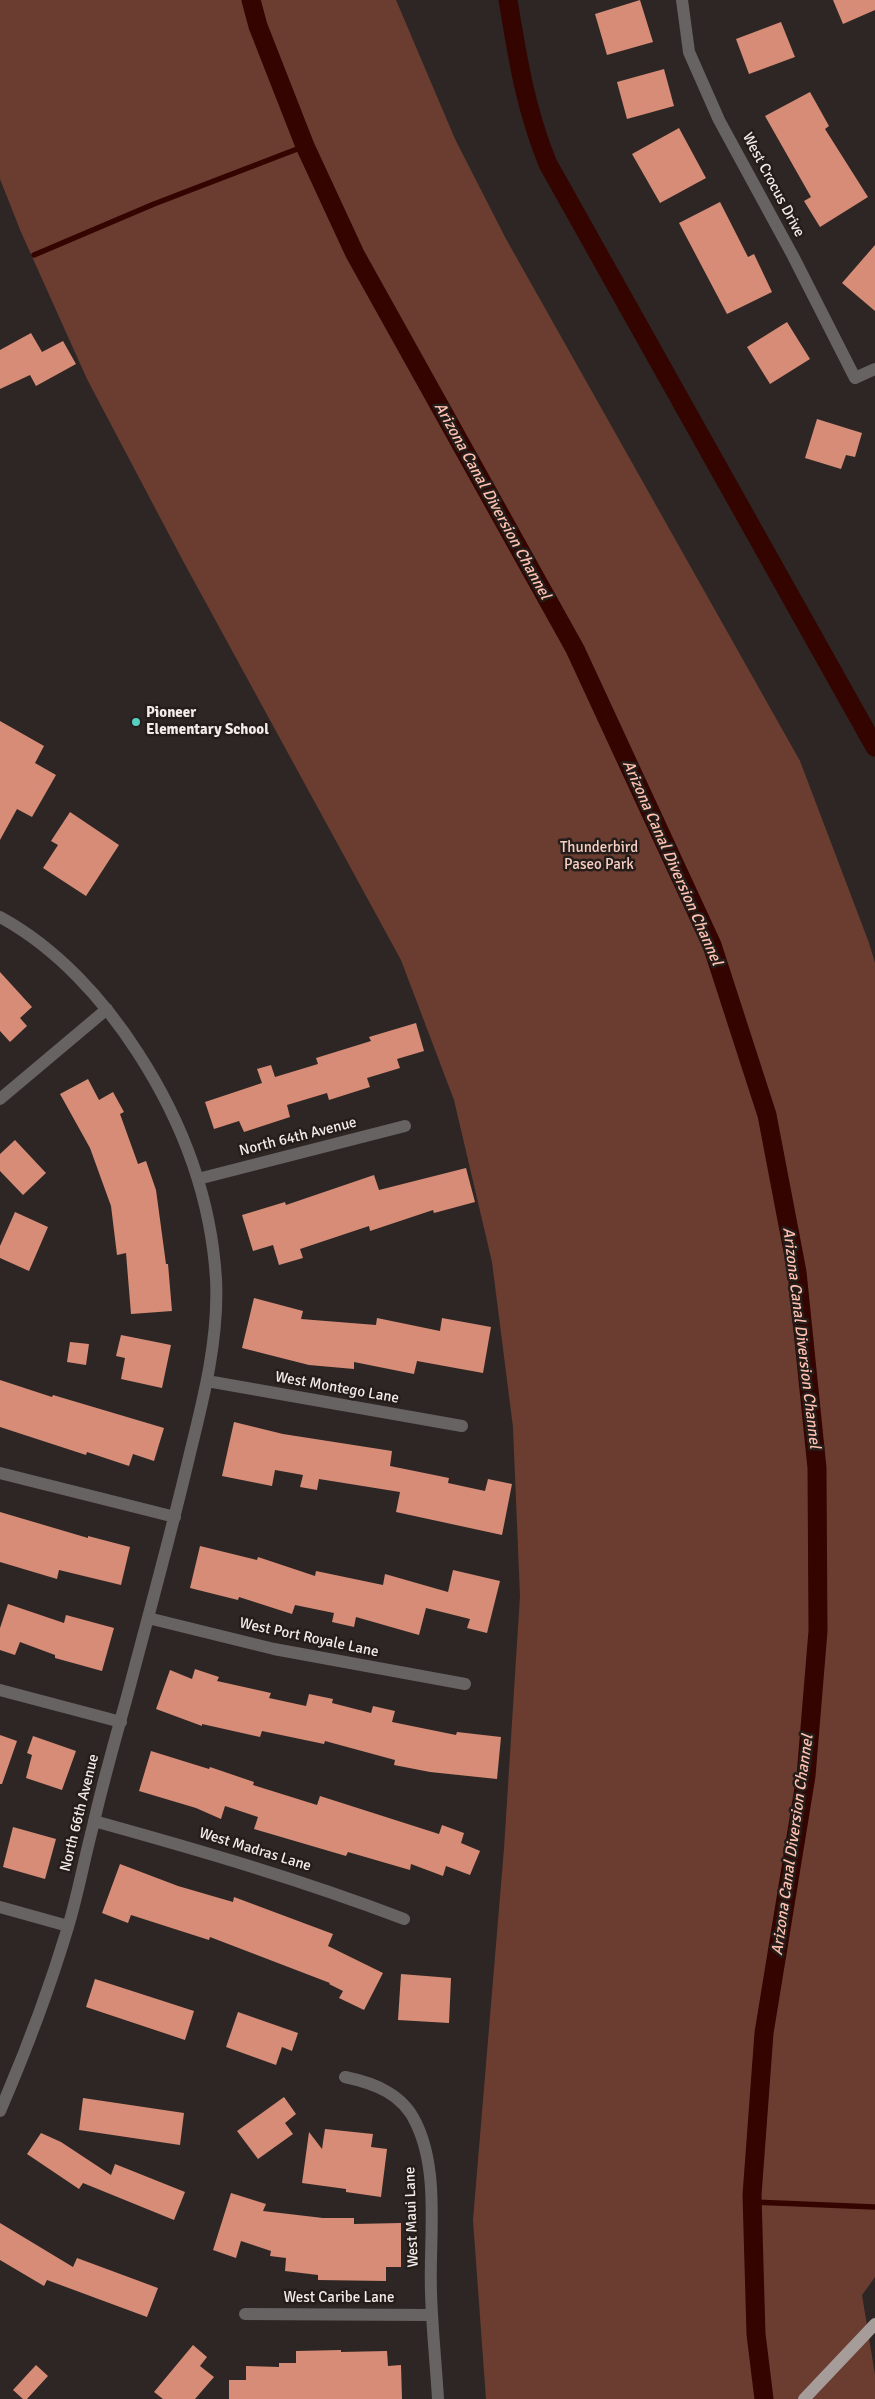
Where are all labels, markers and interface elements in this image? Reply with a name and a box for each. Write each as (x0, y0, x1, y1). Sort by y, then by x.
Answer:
street label: West Crocus Drive (738, 130, 808, 240)
water label: Arizona Canal Diversion Channel (430, 399, 554, 603)
place label: Pioneer Elementary School (146, 704, 269, 739)
marker: Pioneer Elementary School (130, 716, 142, 728)
water label: Arizona Canal Diversion Channel (618, 757, 726, 969)
park label: Thunderbird Paseo Park (560, 839, 638, 874)
street label: North 64th Avenue (237, 1114, 359, 1160)
water label: Arizona Canal Diversion Channel (778, 1226, 824, 1450)
street label: West Montego Lane (274, 1368, 400, 1408)
street label: West Port Royale Lane (238, 1614, 380, 1662)
water label: Arizona Canal Diversion Channel (768, 1733, 818, 1957)
street label: North 66th Avenue (57, 1752, 103, 1874)
street label: West Madras Lane (197, 1824, 313, 1876)
street label: West Maui Lane (401, 2166, 423, 2268)
street label: West Caribe Lane (284, 2289, 394, 2307)

